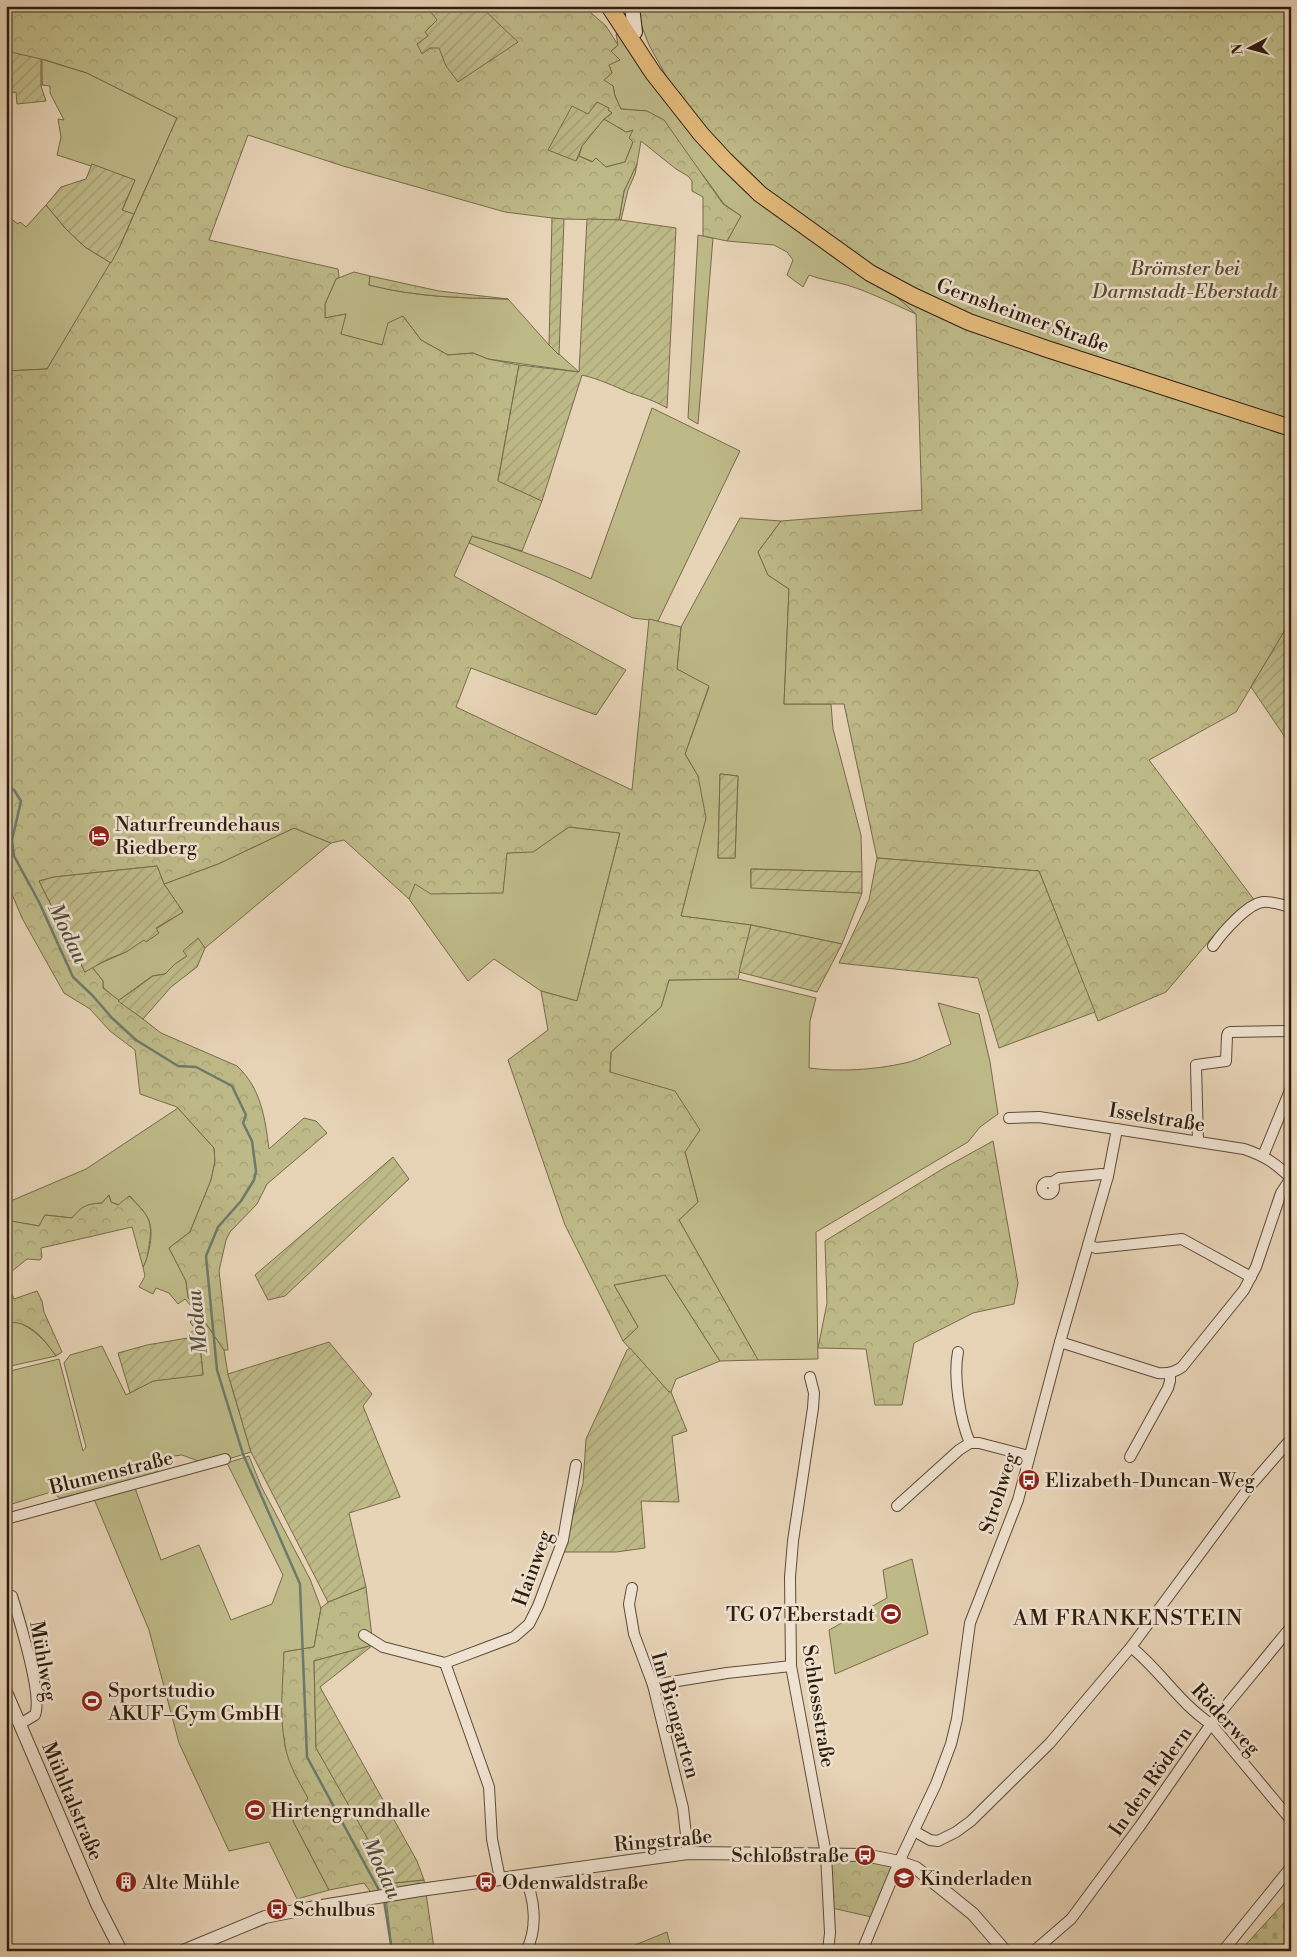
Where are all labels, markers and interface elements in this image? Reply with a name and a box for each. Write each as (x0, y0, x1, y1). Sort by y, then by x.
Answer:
north arrow (1224, 22, 1274, 72)
text: N (1229, 43, 1248, 56)
park label: Brömster bei Darmstadt-Eberstadt (1091, 257, 1278, 305)
street label: Gernsheimer Straße (933, 274, 1112, 359)
place label: Naturfreundehaus Riedberg (115, 813, 280, 861)
hotel icon: Naturfreundehaus Riedberg (87, 824, 111, 848)
water label: Modau (41, 899, 93, 968)
street label: Isselstraße (1107, 1099, 1207, 1138)
water label: Modau (182, 1288, 214, 1356)
street label: Blumenstraße (46, 1446, 176, 1501)
street label: Strohweg (975, 1449, 1025, 1537)
bus stop icon: Elizabeth-Duncan-Weg (1017, 1468, 1041, 1492)
place label: Elizabeth-Duncan-Weg (1045, 1469, 1256, 1494)
street label: Hainweg (508, 1527, 559, 1610)
sports icon: TG 07 Eberstadt (879, 1602, 903, 1626)
place label: TG 07 Eberstadt (726, 1603, 875, 1628)
district label: AM FRANKENSTEIN (1012, 1605, 1243, 1632)
street label: Mühlweg (23, 1619, 62, 1704)
street label: Schlossstraße (795, 1643, 840, 1769)
street label: Im Biengarten (645, 1649, 705, 1782)
place label: Sportstudio AKUF–Gym GmbH (107, 1679, 280, 1727)
street label: Röderweg (1185, 1679, 1265, 1762)
sports icon: Sportstudio AKUF–Gym GmbH (80, 1689, 104, 1713)
street label: In den Rödern (1104, 1722, 1198, 1842)
street label: Mühltalstraße (35, 1739, 108, 1865)
sports icon: Hirtengrundhalle (243, 1798, 267, 1822)
place label: Hirtengrundhalle (271, 1799, 430, 1824)
street label: Ringstraße (613, 1825, 713, 1858)
water label: Modau (356, 1834, 407, 1903)
bus stop icon: Schloßstraße (853, 1843, 877, 1867)
place label: Schloßstraße (731, 1844, 849, 1869)
school or university icon: Kinderladen (892, 1866, 916, 1890)
place label: Kinderladen (920, 1867, 1032, 1892)
building icon: Alte Mühle (114, 1870, 138, 1894)
bus stop icon: Odenwaldstraße (474, 1870, 498, 1894)
place label: Alte Mühle (141, 1871, 240, 1896)
place label: Odenwaldstraße (502, 1871, 648, 1896)
bus stop icon: Schulbus (265, 1897, 289, 1921)
place label: Schulbus (293, 1898, 375, 1923)

